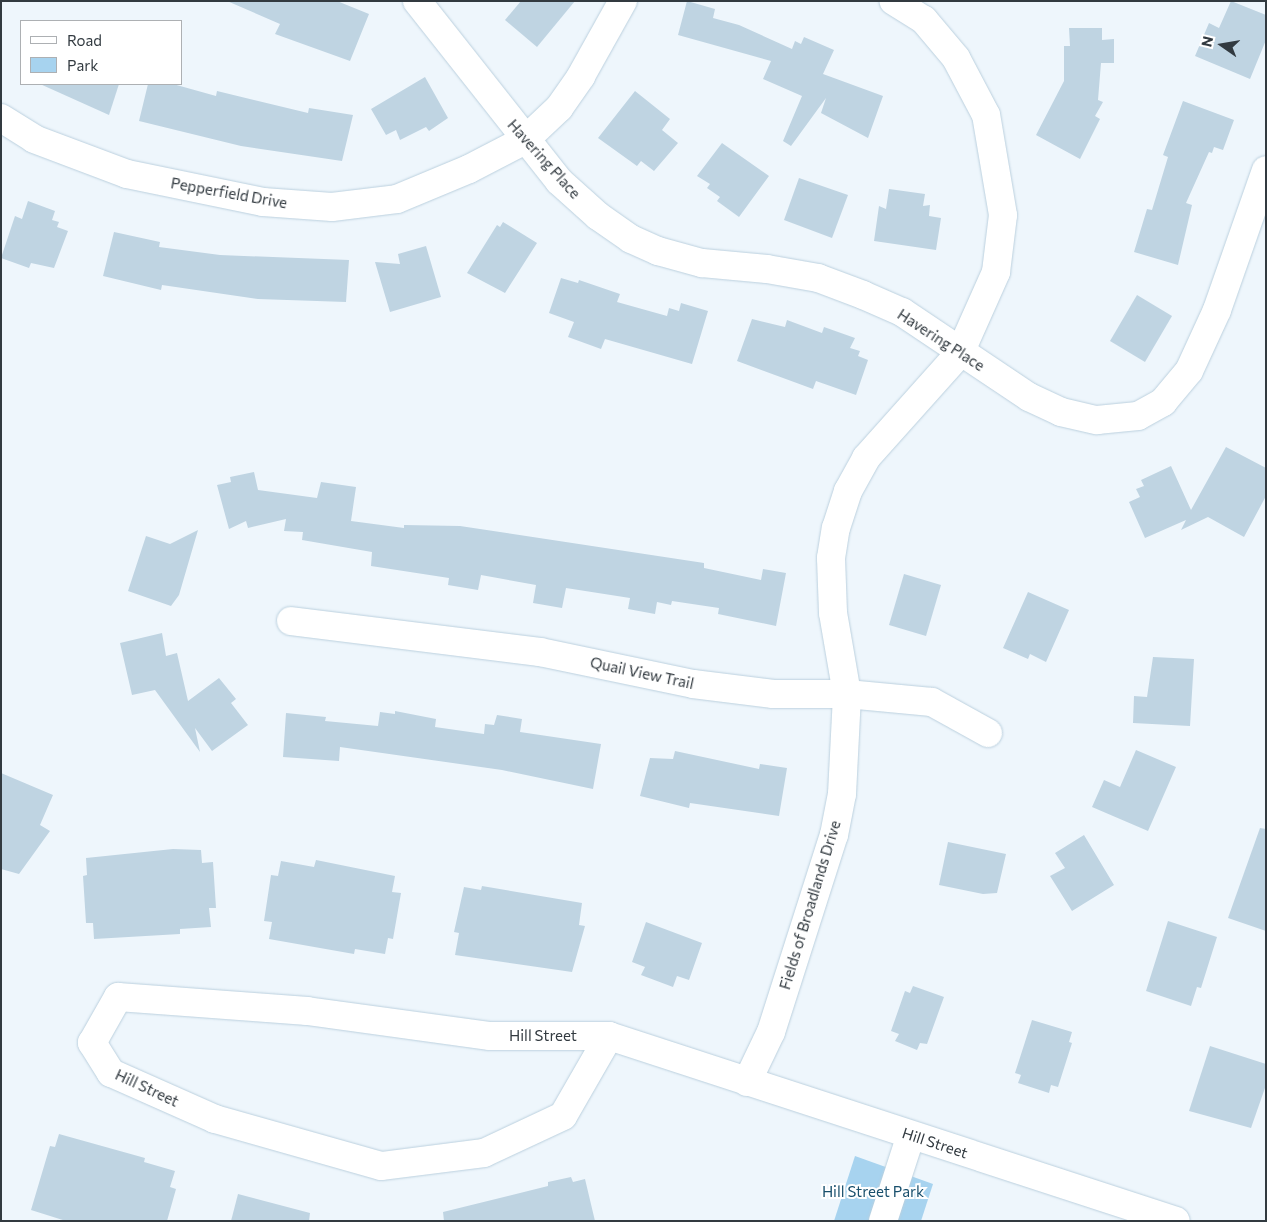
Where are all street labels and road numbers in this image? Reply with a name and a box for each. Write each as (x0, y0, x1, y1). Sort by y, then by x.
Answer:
street label: Havering Place (504, 116, 584, 202)
street label: Pepperfield Drive (169, 174, 289, 212)
street label: Havering Place (894, 305, 988, 375)
street label: Quail View Trail (589, 653, 695, 693)
street label: Fields of Broadlands Drive (776, 818, 844, 992)
street label: Hill Street (509, 1027, 577, 1045)
street label: Hill Street (112, 1065, 182, 1111)
street label: Hill Street (900, 1124, 970, 1162)

